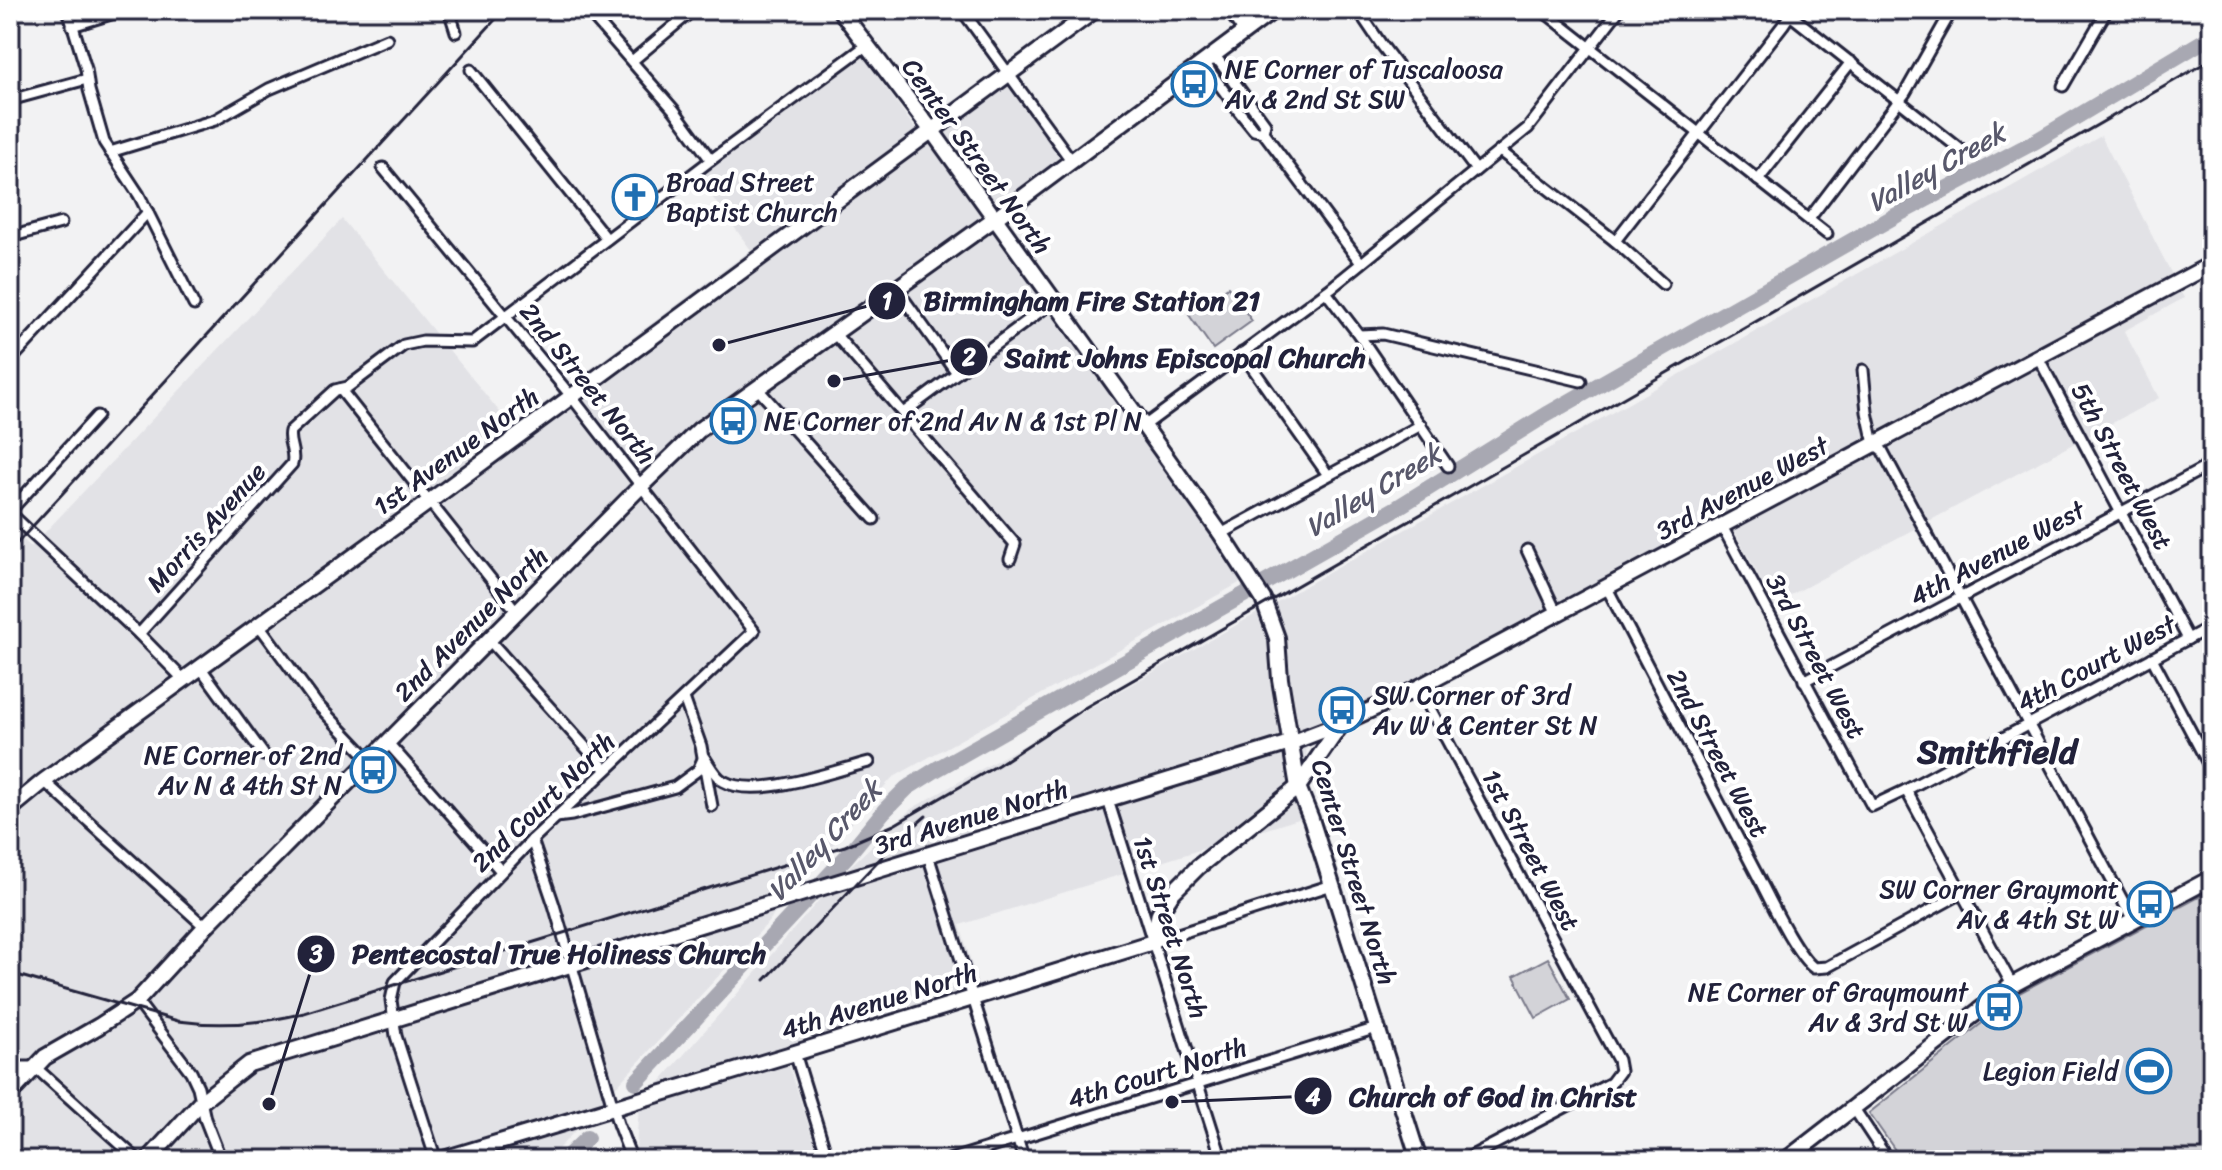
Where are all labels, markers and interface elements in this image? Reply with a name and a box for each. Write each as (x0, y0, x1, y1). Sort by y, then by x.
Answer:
place label: NE Corner of Tuscaloosa Av & 2nd St SW (1224, 46, 1504, 122)
street label: Center Street North (890, 48, 1064, 264)
bus stop icon: NE Corner of Tuscaloosa Av & 2nd St SW (1170, 60, 1218, 108)
water label: Valley Creek (1858, 108, 2018, 226)
place label: Broad Street Baptist Church (666, 159, 838, 235)
church icon: Broad Street Baptist Church (611, 173, 659, 221)
callout: Birmingham Fire Station 21 (867, 275, 1276, 327)
text: Birmingham Fire Station 21 (924, 276, 1260, 325)
text: 1 (882, 280, 892, 322)
street label: 2nd Street North (508, 291, 668, 475)
callout: Saint Johns Episcopal Church (949, 331, 1381, 383)
text: Saint Johns Episcopal Church (1003, 333, 1366, 382)
text: 2 (961, 336, 976, 378)
street label: 5th Street West (2058, 374, 2186, 558)
street label: 1st Avenue North (363, 375, 549, 527)
bus stop icon: NE Corner of 2nd Av N & 1st Pl N (709, 397, 757, 445)
place label: NE Corner of 2nd Av N & 1st Pl N (764, 398, 1142, 444)
street label: 3rd Avenue West (1647, 422, 1838, 553)
water label: Valley Creek (1295, 429, 1454, 551)
street label: Morris Avenue (134, 451, 278, 603)
street label: 4th Avenue West (1901, 487, 2095, 619)
street label: 2nd Avenue North (382, 535, 560, 713)
street label: 3rd Street West (1753, 565, 1879, 747)
street label: 4th Court West (2008, 601, 2186, 725)
street label: 2nd Street West (1654, 660, 1782, 846)
place label: SW Corner of 3rd Av W & Center St N (1372, 672, 1597, 748)
bus stop icon: SW Corner of 3rd Av W & Center St N (1318, 686, 1366, 734)
street label: 2nd Court North (460, 720, 626, 884)
district label: Smithfield (1916, 722, 2080, 782)
place label: NE Corner of 2nd Av N & 4th St N (144, 732, 344, 808)
bus stop icon: NE Corner of 2nd Av N & 4th St N (349, 746, 397, 794)
street label: Center Street North (1298, 753, 1410, 991)
street label: 1st Street West (1469, 761, 1593, 939)
water label: Valley Creek (754, 766, 896, 913)
street label: 3rd Avenue North (868, 766, 1074, 868)
street label: 1st Street North (1120, 829, 1222, 1025)
place label: SW Corner Graymont Av & 4th St W (1879, 866, 2120, 942)
bus stop icon: SW Corner Graymont Av & 4th St W (2126, 880, 2174, 928)
callout: Pentecostal True Holiness Church (296, 928, 782, 980)
text: Pentecostal True Holiness Church (352, 929, 767, 978)
text: 3 (308, 933, 323, 975)
street label: 4th Avenue North (775, 949, 983, 1053)
place label: NE Corner of Graymount Av & 3rd St W (1688, 969, 1970, 1045)
bus stop icon: NE Corner of Graymount Av & 3rd St W (1975, 983, 2023, 1031)
street label: 4th Court North (1061, 1024, 1253, 1122)
sports icon: Legion Field (2125, 1047, 2173, 1095)
place label: Legion Field (1983, 1048, 2120, 1094)
callout: Church of God in Christ (1293, 1070, 1653, 1122)
text: Church of God in Christ (1348, 1072, 1638, 1121)
text: 4 (1306, 1076, 1321, 1118)

